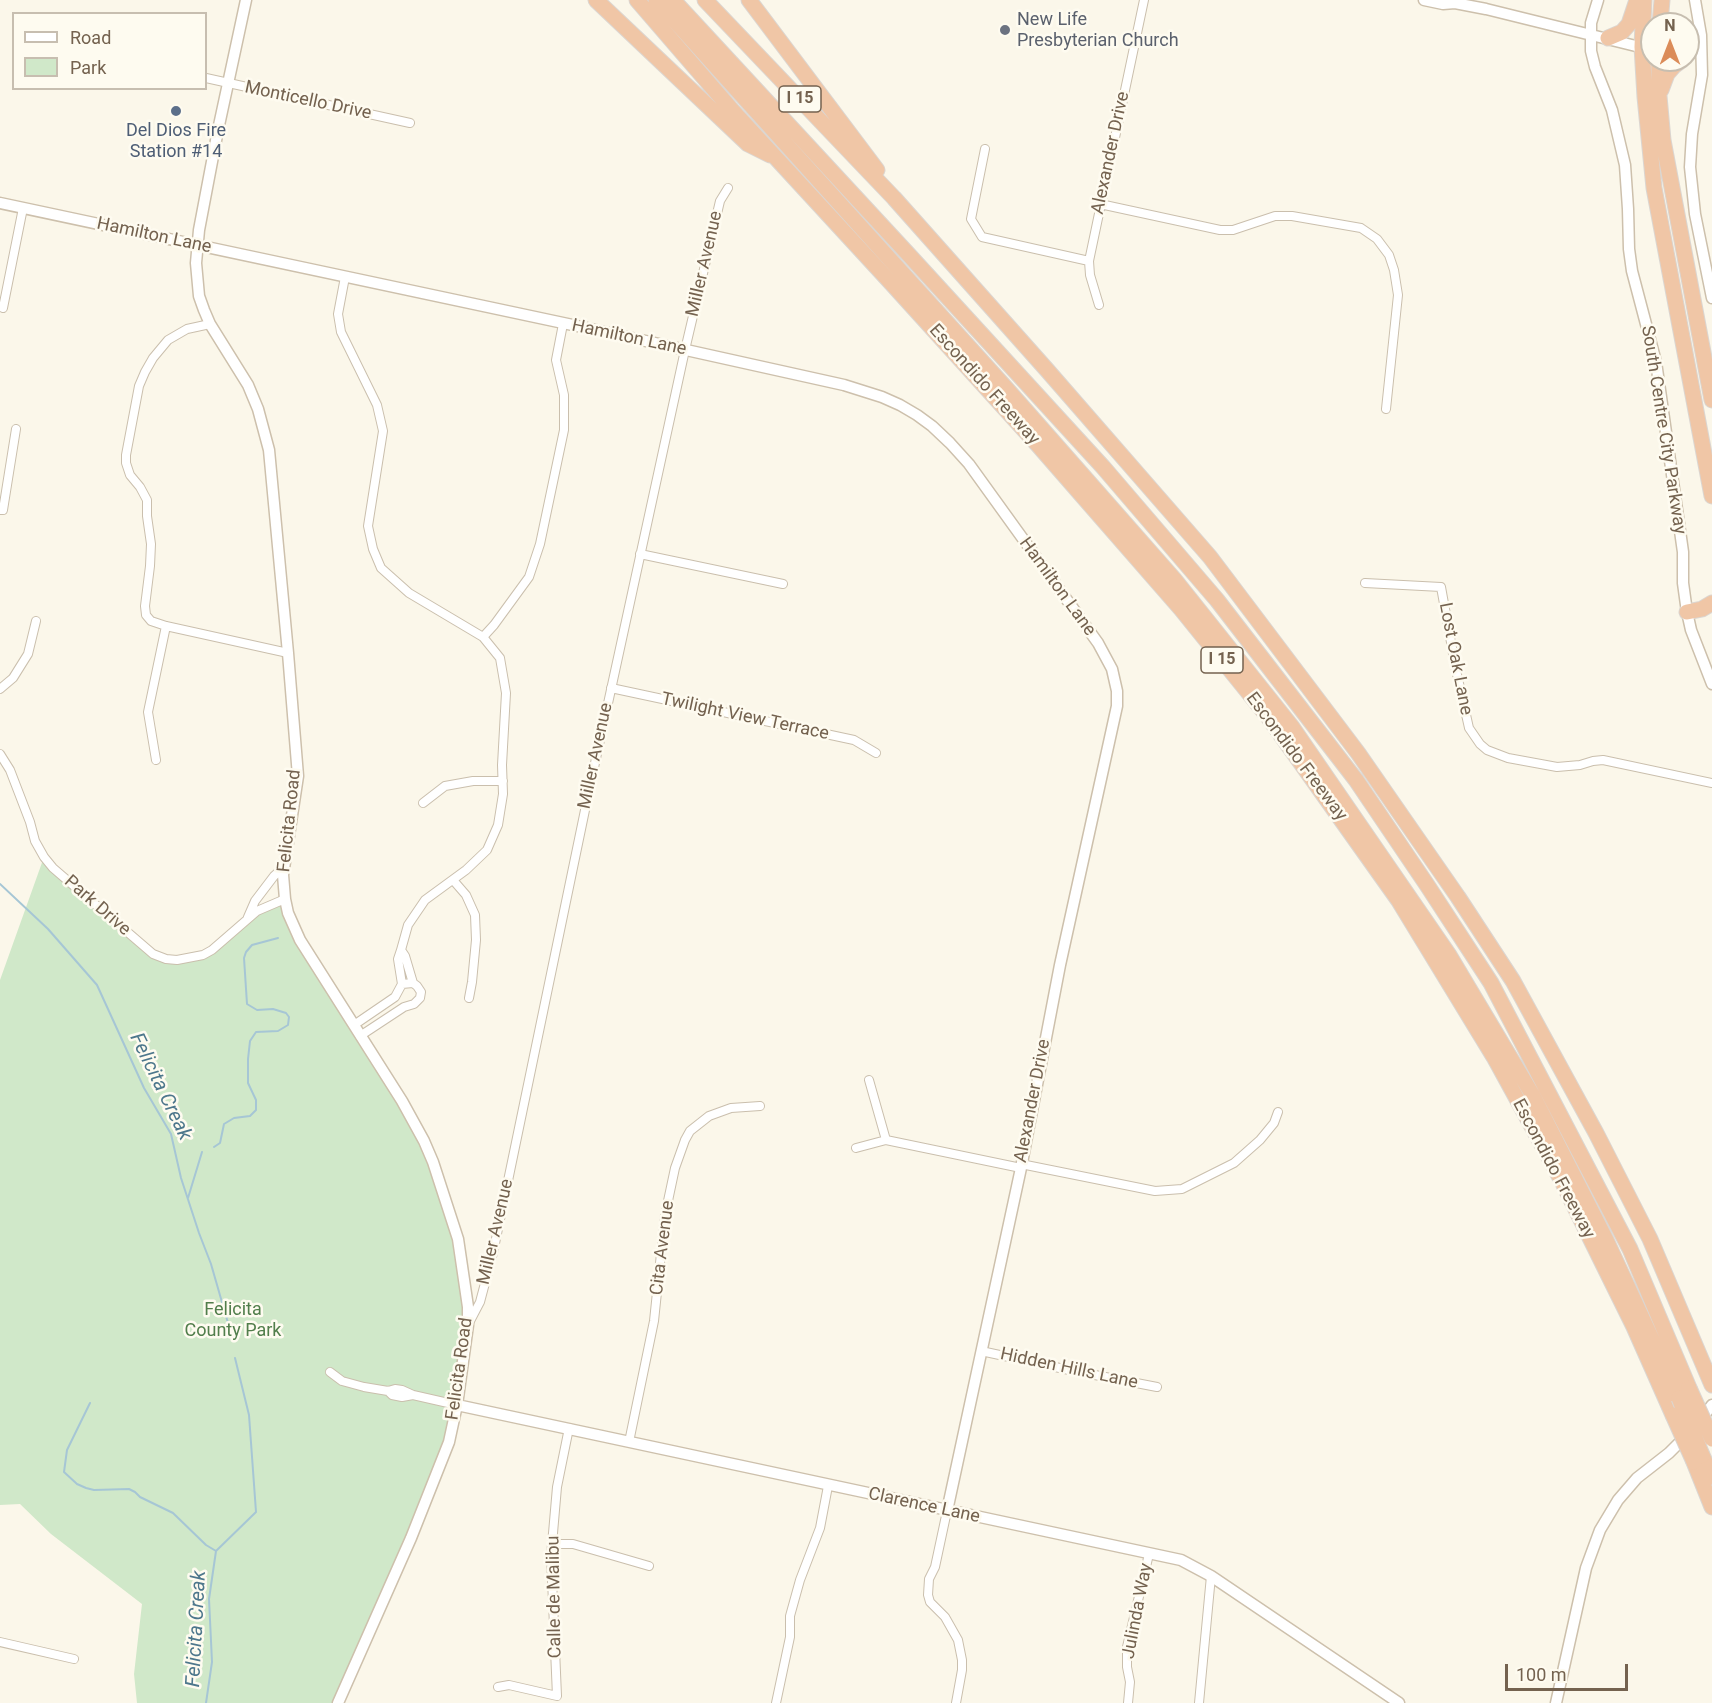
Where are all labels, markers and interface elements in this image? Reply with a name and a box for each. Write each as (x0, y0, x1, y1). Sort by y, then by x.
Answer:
place label: New Life Presbyterian Church (1017, 9, 1179, 52)
legend (12, 12, 207, 90)
north arrow (1640, 12, 1700, 72)
text: N (1664, 16, 1676, 35)
marker: New Life Presbyterian Church (998, 23, 1012, 37)
text: Road (70, 27, 111, 48)
text: Park (70, 57, 106, 78)
street label: Monticello Drive (243, 77, 373, 125)
road number: I 15 (779, 86, 821, 112)
street label: Alexander Drive (1087, 90, 1135, 216)
marker: Del Dios Fire Station #14 (169, 104, 183, 118)
place label: Del Dios Fire Station #14 (126, 120, 226, 162)
street label: Miller Avenue (682, 209, 728, 319)
street label: Hamilton Lane (95, 213, 213, 259)
street label: Hamilton Lane (570, 315, 688, 361)
street label: Escondido Freeway (924, 320, 1044, 450)
street label: South Centre City Parkway (1636, 324, 1690, 536)
street label: Hamilton Lane (1014, 534, 1100, 640)
street label: Lost Oak Lane (1433, 601, 1477, 717)
road number: I 15 (1201, 647, 1243, 673)
street label: Twilight View Terrace (659, 689, 831, 745)
street label: Escondido Freeway (1241, 689, 1351, 825)
street label: Miller Avenue (574, 701, 618, 811)
street label: Felicita Road (274, 769, 306, 873)
street label: Park Drive (59, 871, 135, 941)
water label: Felicita Creak (124, 1029, 196, 1145)
street label: Alexander Drive (1010, 1038, 1056, 1164)
street label: Escondido Freeway (1507, 1095, 1599, 1243)
street label: Miller Avenue (473, 1177, 519, 1287)
street label: Cita Avenue (646, 1199, 680, 1297)
park label: Felicita County Park (185, 1299, 281, 1342)
street label: Felicita Road (442, 1316, 478, 1422)
street label: Hidden Hills Lane (998, 1344, 1140, 1394)
street label: Clarence Lane (866, 1484, 982, 1528)
street label: Calle de Malibu (543, 1535, 567, 1659)
street label: Julinda Way (1118, 1561, 1158, 1661)
water label: Felicita Creak (182, 1570, 212, 1688)
scale bar (1508, 1652, 1631, 1690)
text: 100 m (1516, 1664, 1567, 1685)

